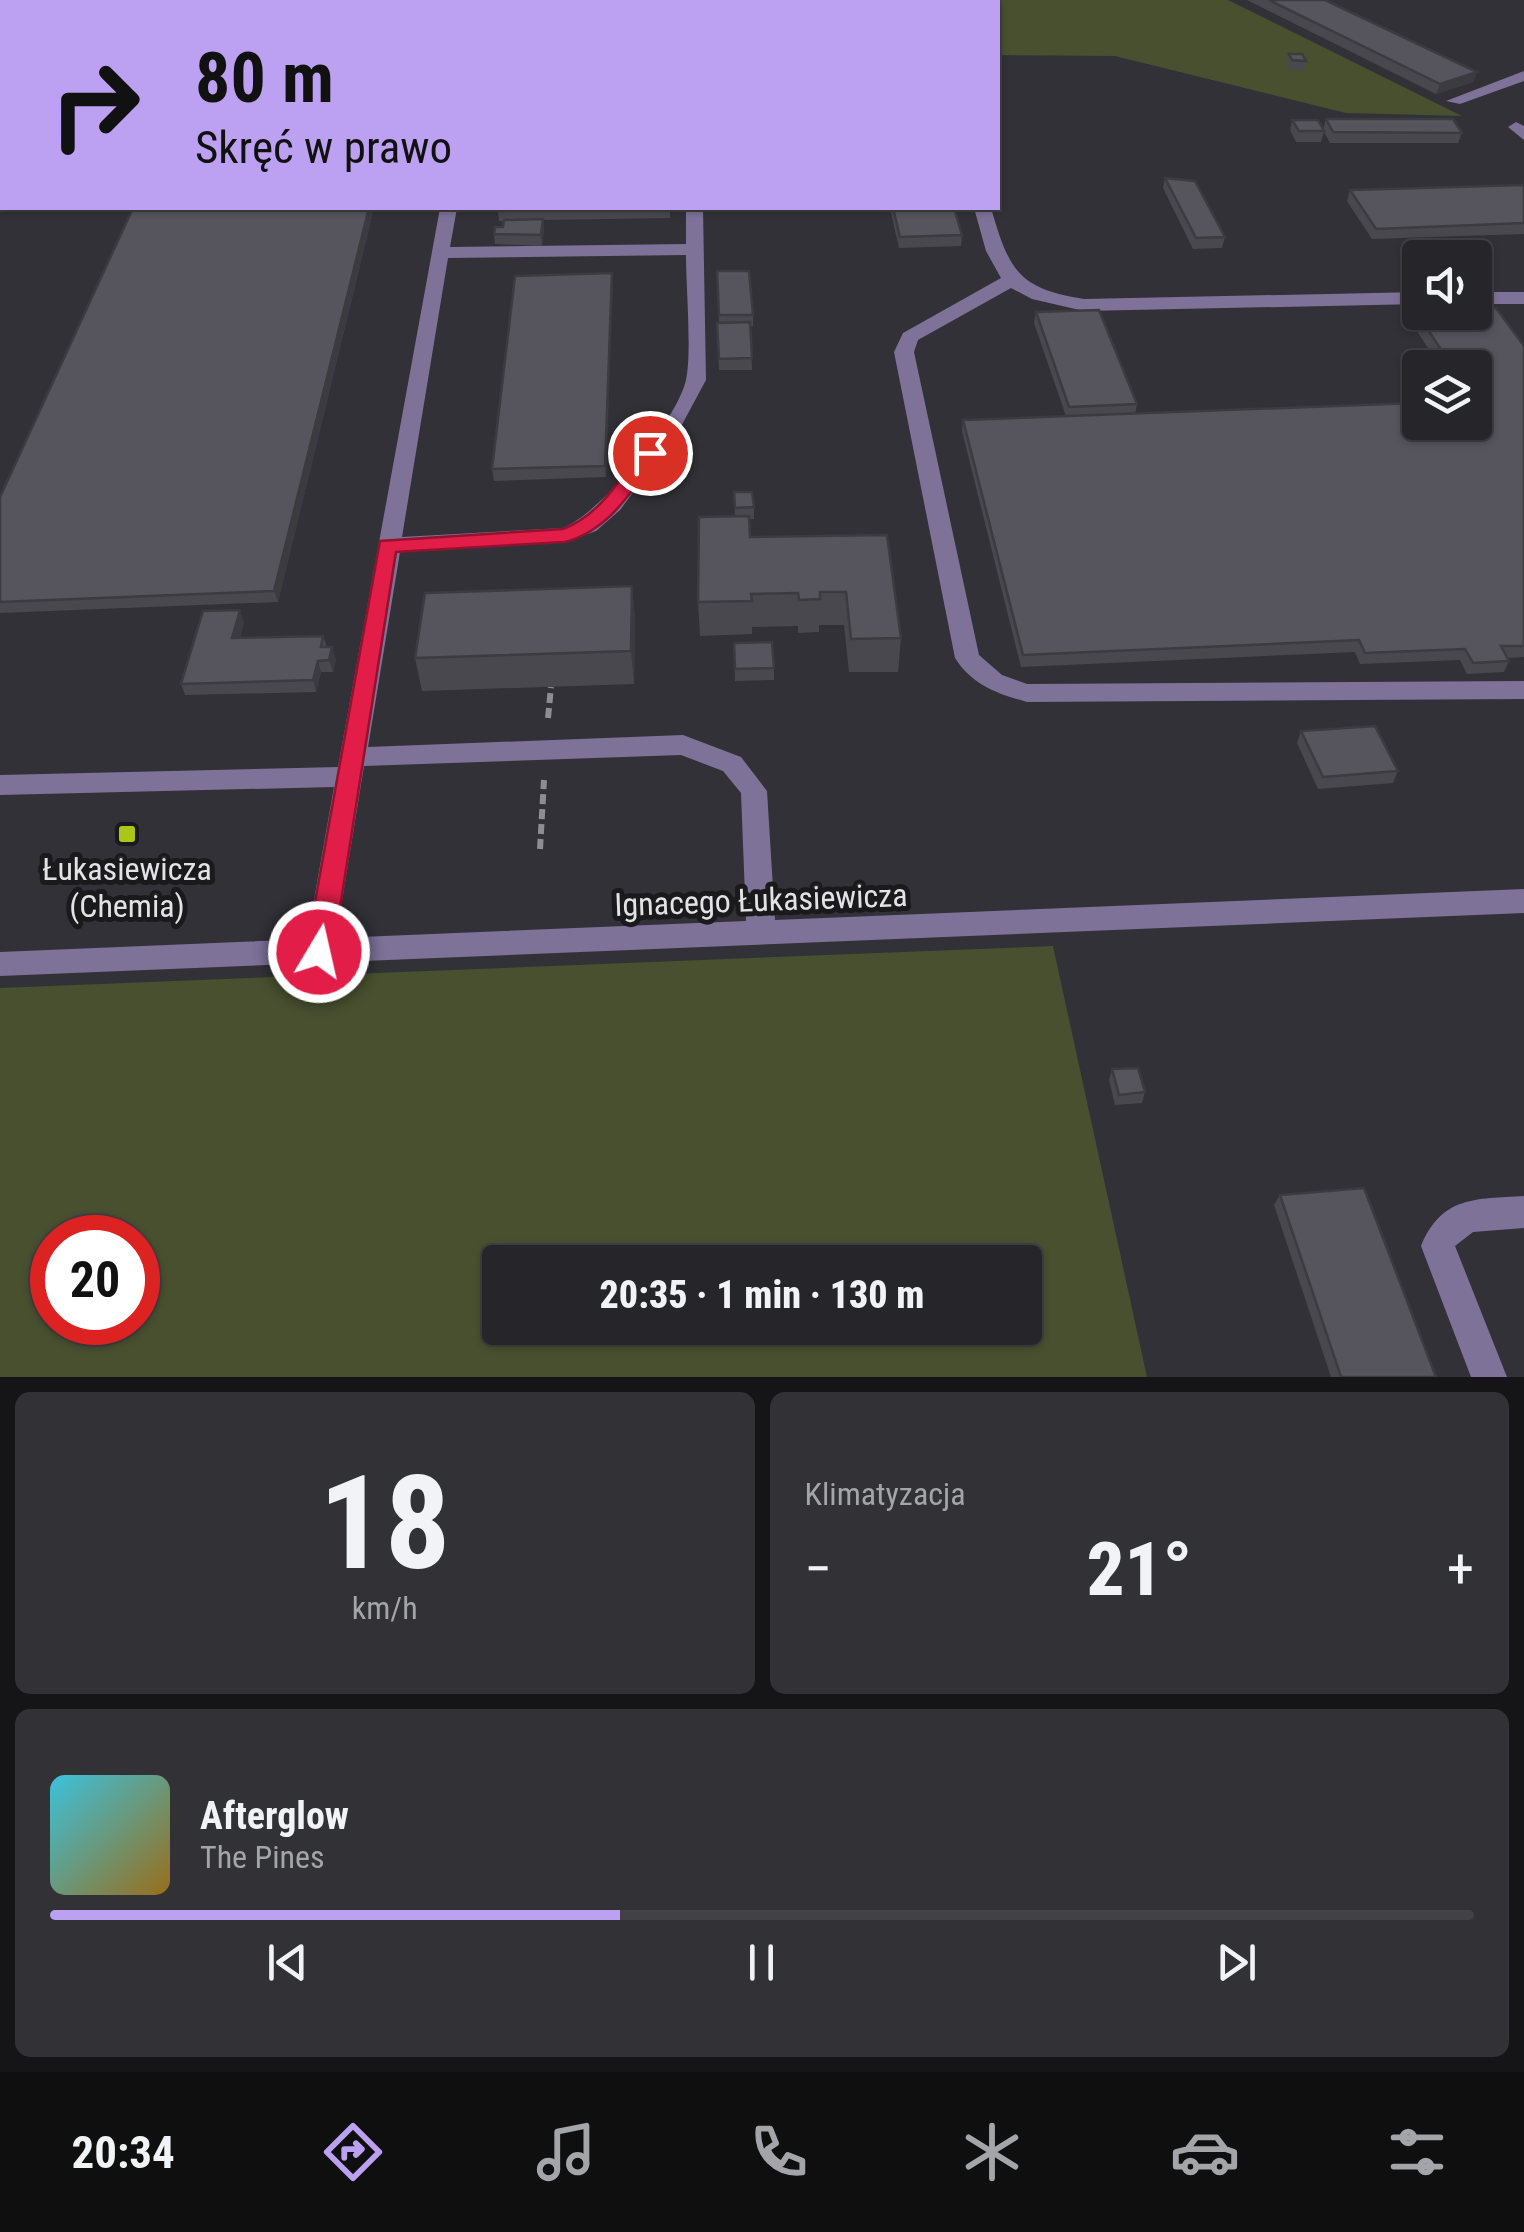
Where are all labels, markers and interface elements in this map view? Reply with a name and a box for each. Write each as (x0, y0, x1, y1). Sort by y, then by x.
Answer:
text: 80 m (195, 37, 334, 119)
icon: right (30, 40, 160, 170)
text: Skręć w prawo (195, 121, 452, 174)
map controls (1402, 240, 1492, 440)
button: sound (1402, 240, 1492, 330)
button: layers (1402, 350, 1492, 440)
pin (608, 411, 693, 496)
icon: arrive (623, 426, 678, 481)
marker: Łukasiewicza (Chemia) (116, 823, 138, 845)
place label: Łukasiewicza (Chemia) (42, 850, 212, 925)
street label: Ignacego Łukasiewicza (614, 876, 908, 924)
position arrow (267, 900, 371, 1004)
speed limit sign: 20 (30, 1215, 160, 1345)
text: 20:35 · 1 min · 130 m (600, 1273, 924, 1317)
text: 18 (319, 1447, 450, 1600)
text: Klimatyzacja (805, 1475, 966, 1513)
text: 21° (1086, 1525, 1192, 1613)
text: − (805, 1537, 832, 1601)
text: + (1447, 1537, 1474, 1601)
text: km/h (352, 1589, 418, 1627)
text: Afterglow (200, 1794, 349, 1838)
text: The Pines (200, 1838, 325, 1876)
icon: previous (260, 1935, 315, 1990)
icon: pause (734, 1935, 789, 1990)
icon: next (1209, 1935, 1264, 1990)
icon: directions (318, 2117, 388, 2187)
icon: music (531, 2117, 601, 2187)
icon: phone (744, 2117, 814, 2187)
icon: climate (957, 2117, 1027, 2187)
icon: car (1170, 2117, 1240, 2187)
icon: filters (1382, 2117, 1452, 2187)
text: 20:34 (71, 2126, 175, 2179)

